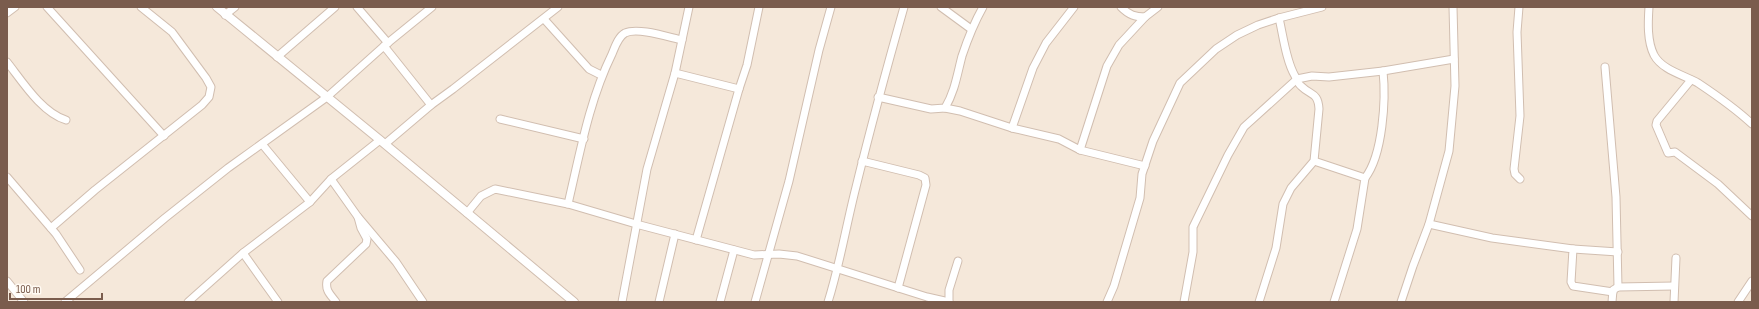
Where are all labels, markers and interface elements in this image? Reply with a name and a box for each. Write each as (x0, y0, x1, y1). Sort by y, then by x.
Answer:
scale bar (10, 275, 102, 301)
text: 100 m (16, 282, 41, 297)

